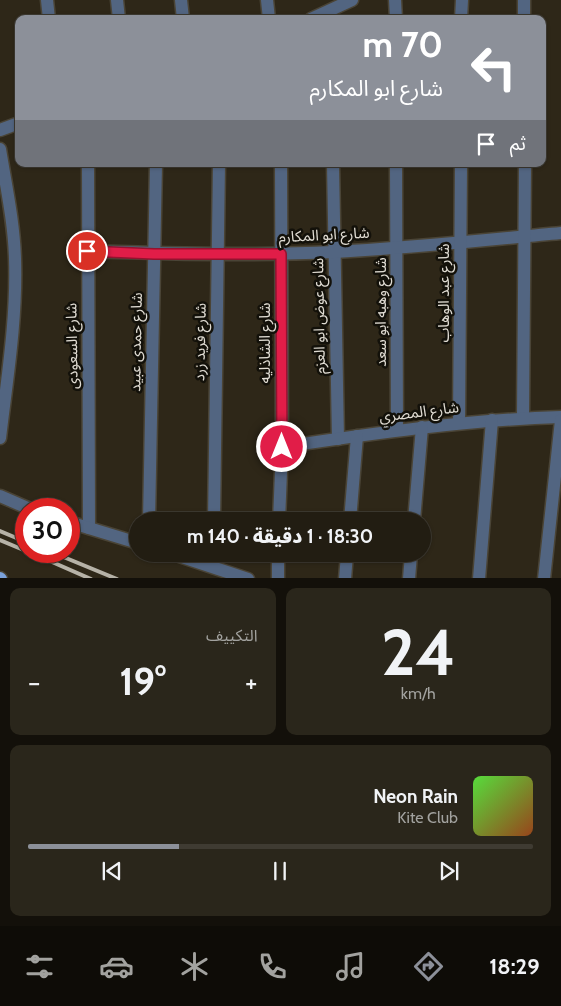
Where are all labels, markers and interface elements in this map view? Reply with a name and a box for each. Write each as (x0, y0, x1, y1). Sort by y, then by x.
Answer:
text: 70 m (362, 23, 443, 66)
icon: left (461, 35, 526, 100)
text: شارع ابو المكارم (310, 75, 443, 102)
icon: arrive (472, 130, 500, 158)
text: ثم (510, 132, 526, 155)
street label: شارع ابو المكارم (278, 224, 370, 249)
pin (66, 230, 108, 272)
icon: arrive (73, 237, 101, 265)
street label: شارع عبد الوهاب (435, 243, 456, 343)
street label: شارع عوض ابو العزم (309, 257, 332, 374)
street label: شارع وهبه ابو سعد (372, 257, 393, 367)
street label: شارع حمدى عبيد (126, 292, 149, 392)
street label: شارع السعودى (62, 302, 85, 389)
street label: شارع فريد زرد (190, 302, 213, 381)
street label: شارع الشاذليه (256, 302, 277, 384)
street label: شارع المصري (378, 398, 461, 429)
position arrow (255, 420, 307, 472)
speed limit sign: 30 (15, 498, 80, 563)
text: 18:30 · 1 دقيقة · 140 m (187, 525, 373, 548)
text: 24 (381, 612, 456, 691)
text: التكييف (206, 626, 258, 645)
text: 19° (120, 658, 166, 705)
text: − (28, 665, 40, 699)
text: + (245, 665, 258, 699)
text: km/h (401, 684, 436, 703)
text: Neon Rain (373, 785, 458, 808)
text: Kite Club (397, 808, 458, 827)
icon: previous (98, 857, 126, 885)
icon: pause (266, 857, 294, 885)
icon: next (435, 857, 463, 885)
icon: filters (22, 949, 57, 984)
icon: car (99, 949, 134, 984)
icon: climate (177, 949, 212, 984)
icon: phone (255, 949, 290, 984)
icon: music (333, 949, 368, 984)
icon: directions (411, 949, 446, 984)
text: 18:29 (489, 953, 540, 980)

